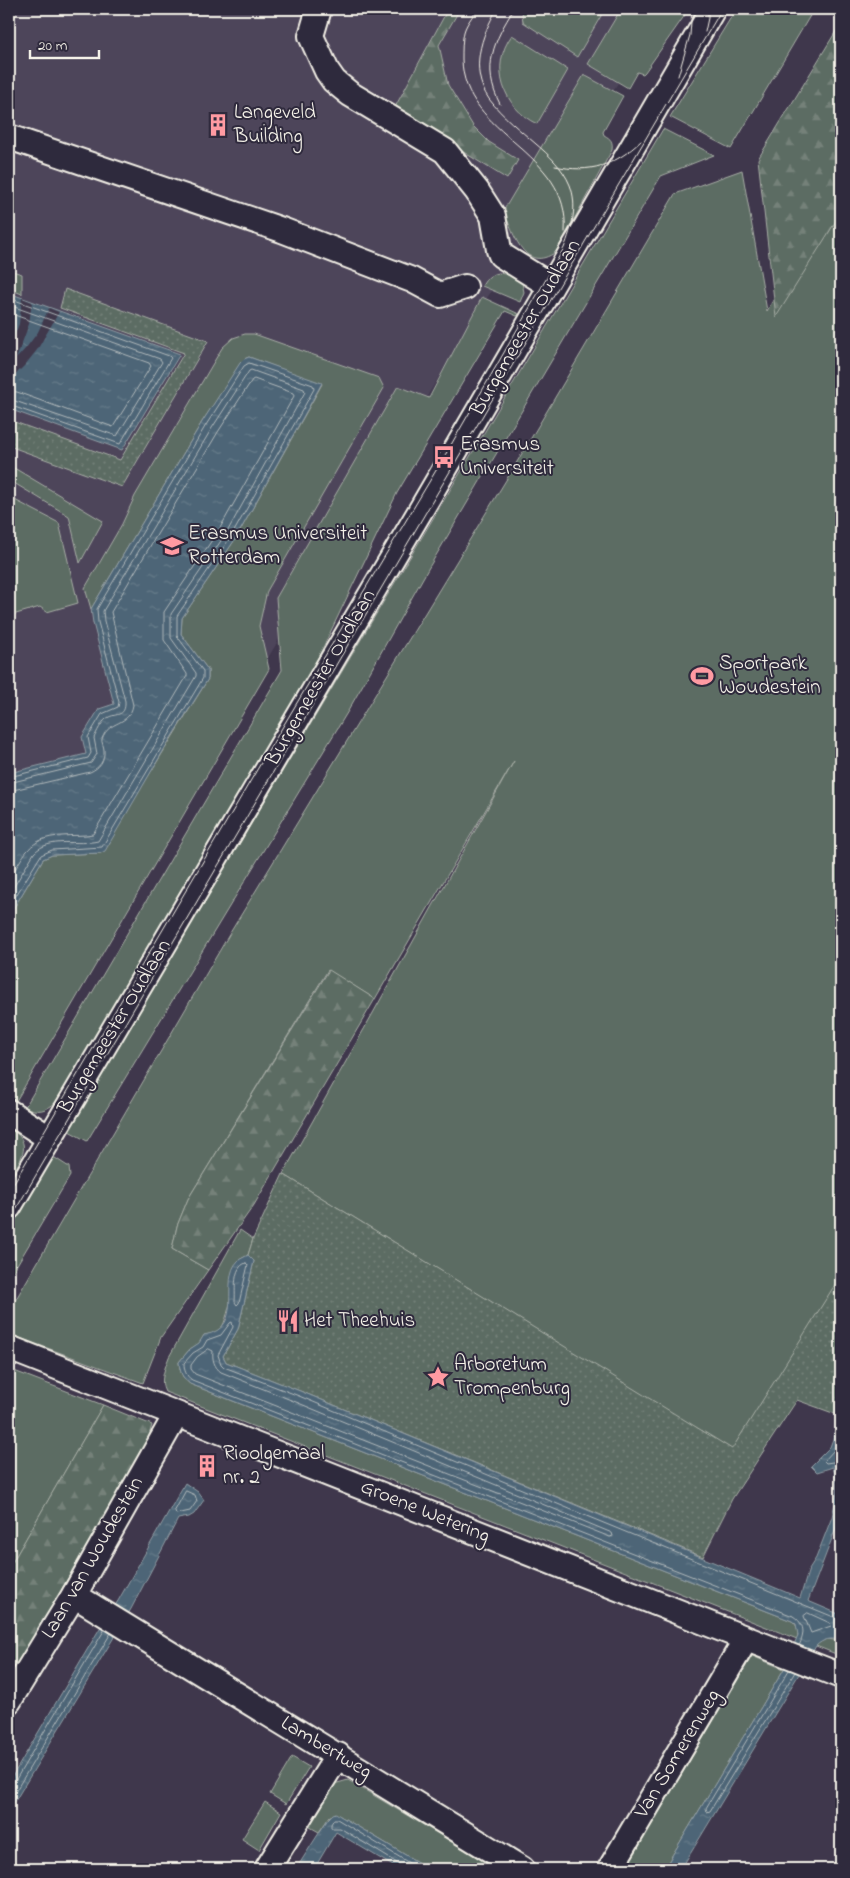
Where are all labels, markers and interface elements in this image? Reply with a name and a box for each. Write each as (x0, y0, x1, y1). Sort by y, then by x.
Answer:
scale bar (30, 28, 99, 60)
text: 20 m (38, 35, 68, 57)
place label: Langeveld Building (233, 98, 316, 154)
building icon: Langeveld Building (205, 112, 231, 138)
street label: Burgemeester Oudlaan (463, 234, 591, 424)
place label: Erasmus Universiteit (460, 430, 554, 484)
bus stop icon: Erasmus Universiteit (431, 444, 457, 470)
place label: Erasmus Universiteit Rotterdam (188, 519, 367, 573)
school or university icon: Erasmus Universiteit Rotterdam (159, 533, 185, 559)
street label: Burgemeester Oudlaan (258, 584, 386, 774)
place label: Sportpark Woudestein (719, 649, 821, 703)
sports icon: Sportpark Woudestein (689, 663, 715, 689)
street label: Burgemeester Oudlaan (50, 934, 181, 1122)
place label: Het Theehuis (304, 1306, 415, 1336)
restaurant icon: Het Theehuis (275, 1308, 301, 1334)
place label: Arboretum Trompenburg (454, 1350, 570, 1406)
place icon: Arboretum Trompenburg (425, 1364, 451, 1390)
place label: Rioolgemaal nr. 2 (223, 1439, 325, 1493)
building icon: Rioolgemaal nr. 2 (194, 1453, 220, 1479)
street label: Laan van Woudestein (34, 1471, 152, 1645)
street label: Groene Wetering (355, 1472, 494, 1553)
street label: Van Somerenweg (627, 1684, 730, 1826)
street label: Lambertweg (273, 1709, 377, 1789)

